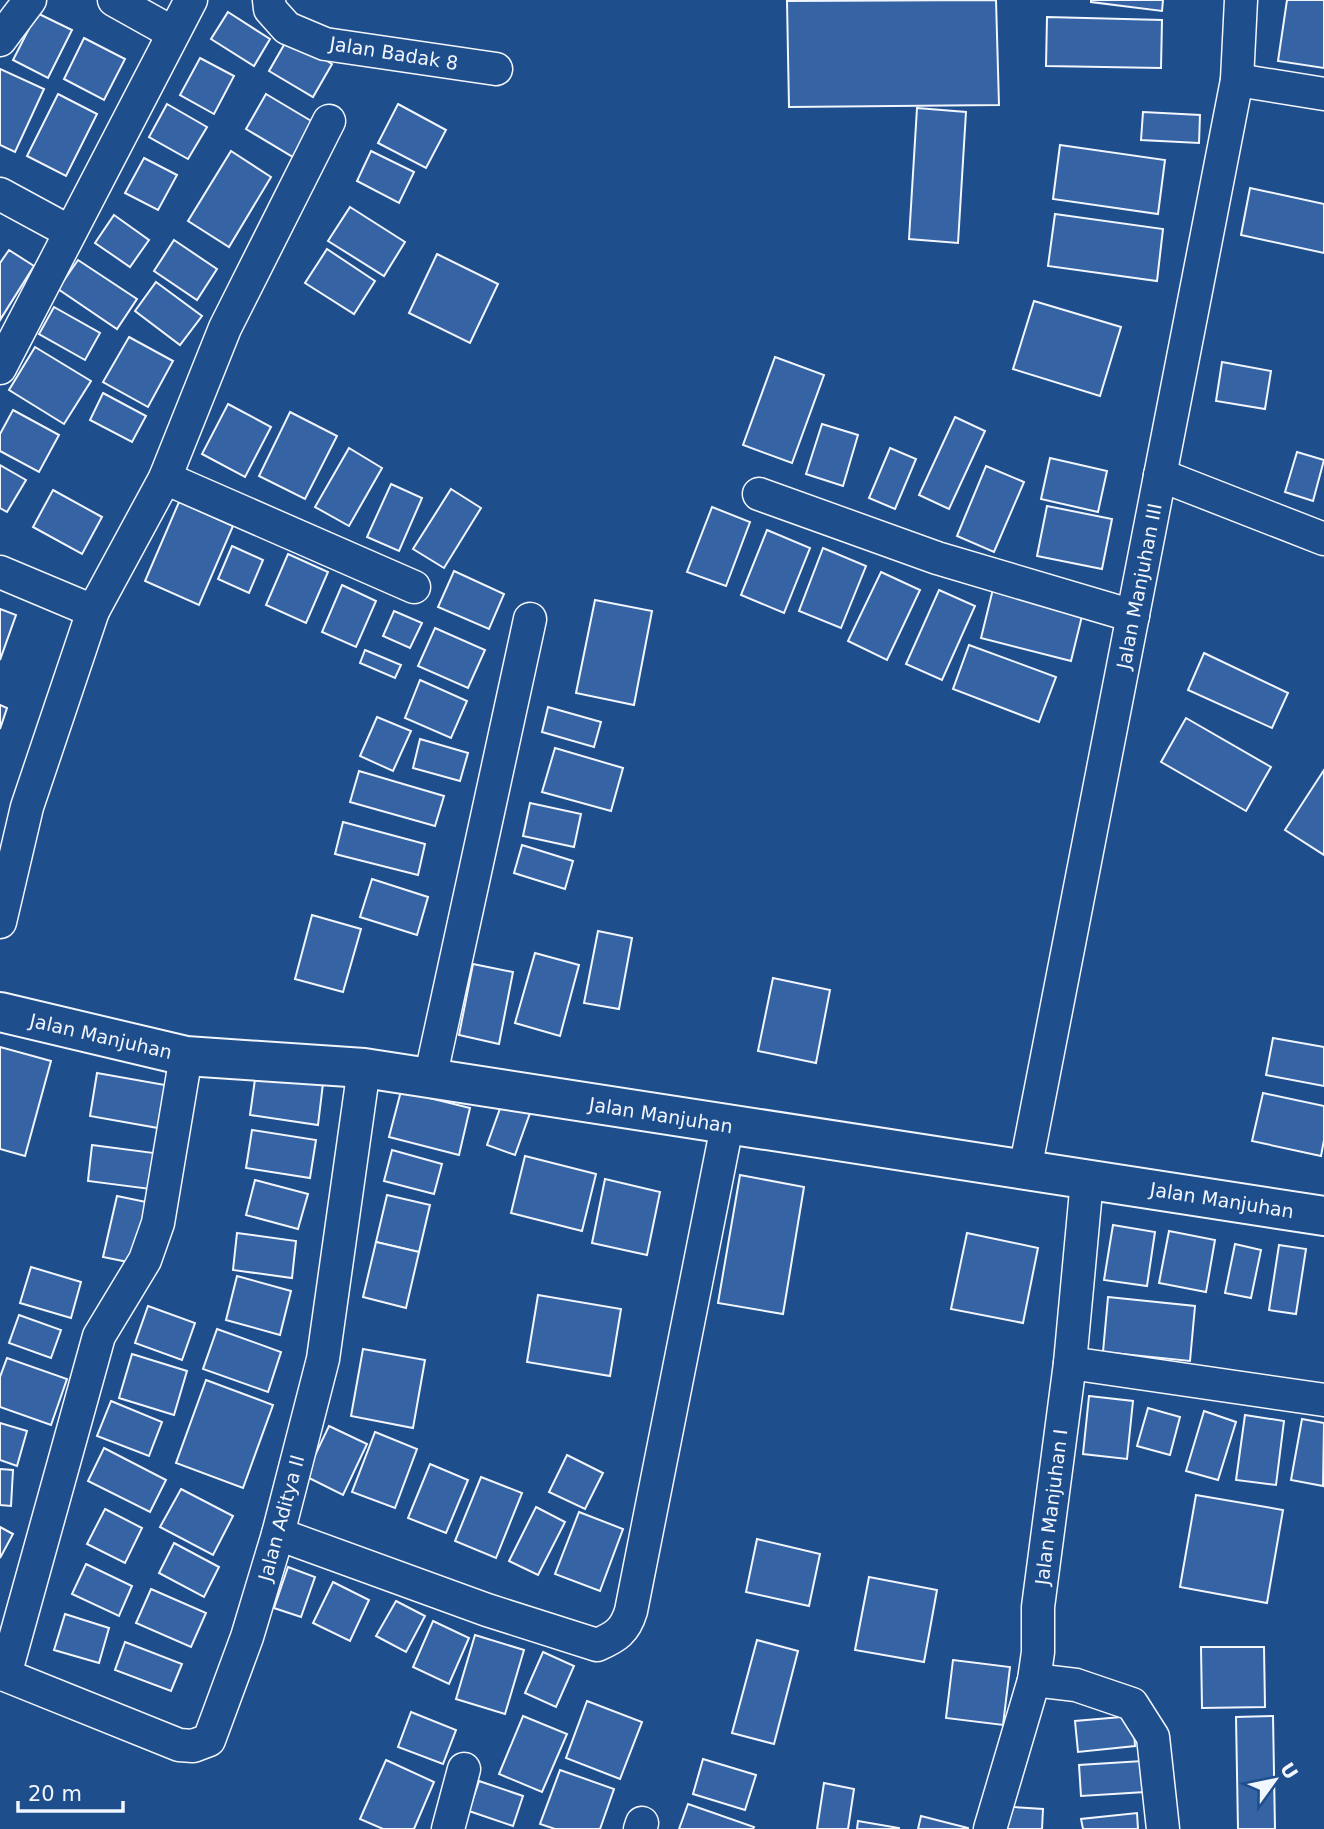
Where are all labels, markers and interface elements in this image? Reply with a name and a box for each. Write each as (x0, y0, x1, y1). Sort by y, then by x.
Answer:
street label: Jalan Badak 8 (327, 32, 460, 74)
street label: Jalan Manjuhan III (1112, 501, 1166, 672)
street label: Jalan Manjuhan (27, 1009, 174, 1063)
street label: Jalan Manjuhan (586, 1093, 735, 1137)
street label: Jalan Manjuhan (1147, 1178, 1296, 1222)
street label: Jalan Manjuhan I (1030, 1428, 1071, 1587)
street label: Jalan Aditya II (253, 1452, 308, 1585)
north arrow (1240, 1745, 1310, 1815)
text: U (1276, 1758, 1303, 1783)
scale bar (18, 1770, 122, 1814)
text: 20 m (28, 1782, 82, 1806)

